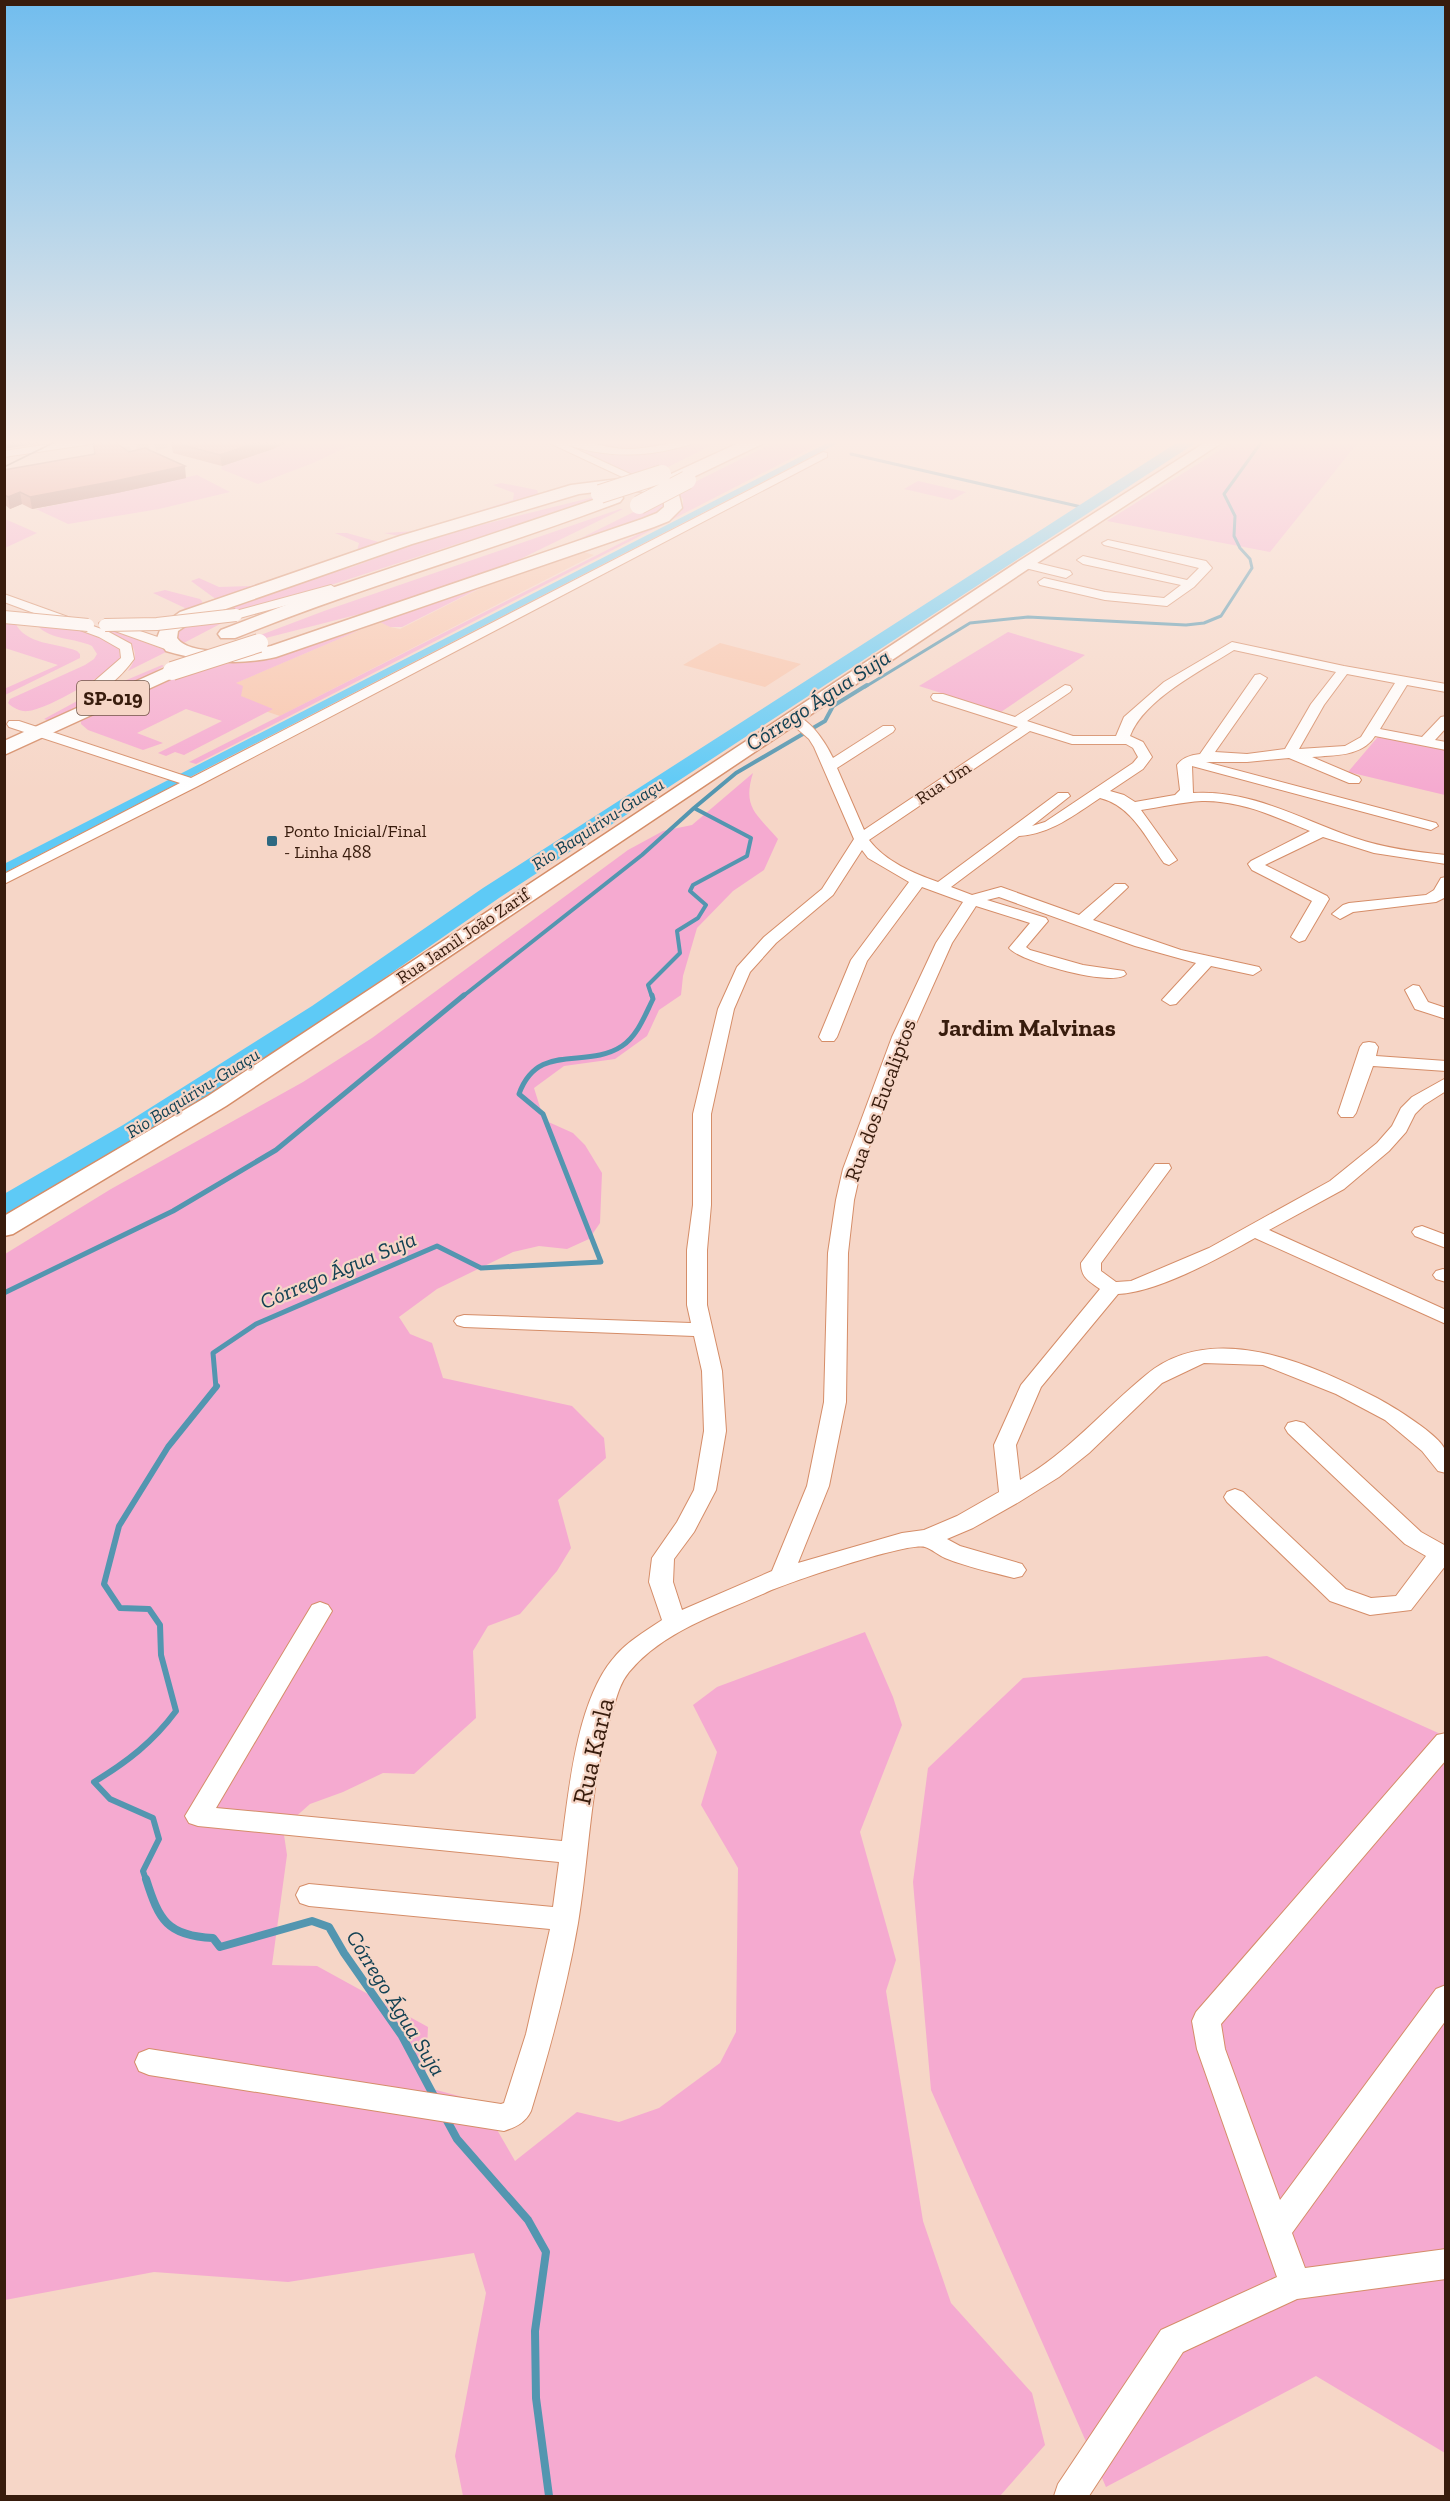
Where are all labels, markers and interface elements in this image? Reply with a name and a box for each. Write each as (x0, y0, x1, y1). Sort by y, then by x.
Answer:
water label: Córrego Água Suja (741, 643, 895, 757)
road number: SP-019 (77, 681, 149, 715)
street label: Rua Um (911, 756, 975, 809)
water label: Rio Baquirivu-Guaçu (528, 773, 668, 875)
place label: Ponto Inicial/Final - Linha 488 (284, 820, 427, 863)
marker: Ponto Inicial/Final - Linha 488 (265, 834, 279, 848)
street label: Rua Jamil João Zarif (392, 883, 535, 989)
district label: Jardim Malvinas (938, 1013, 1116, 1042)
street label: Rua dos Eucaliptos (839, 1016, 921, 1184)
water label: Rio Baquirivu-Guaçu (122, 1043, 264, 1143)
water label: Córrego Água Suja (256, 1225, 420, 1315)
street label: Rua Karla (565, 1694, 621, 1807)
water label: Córrego Água Suja (340, 1925, 452, 2081)

